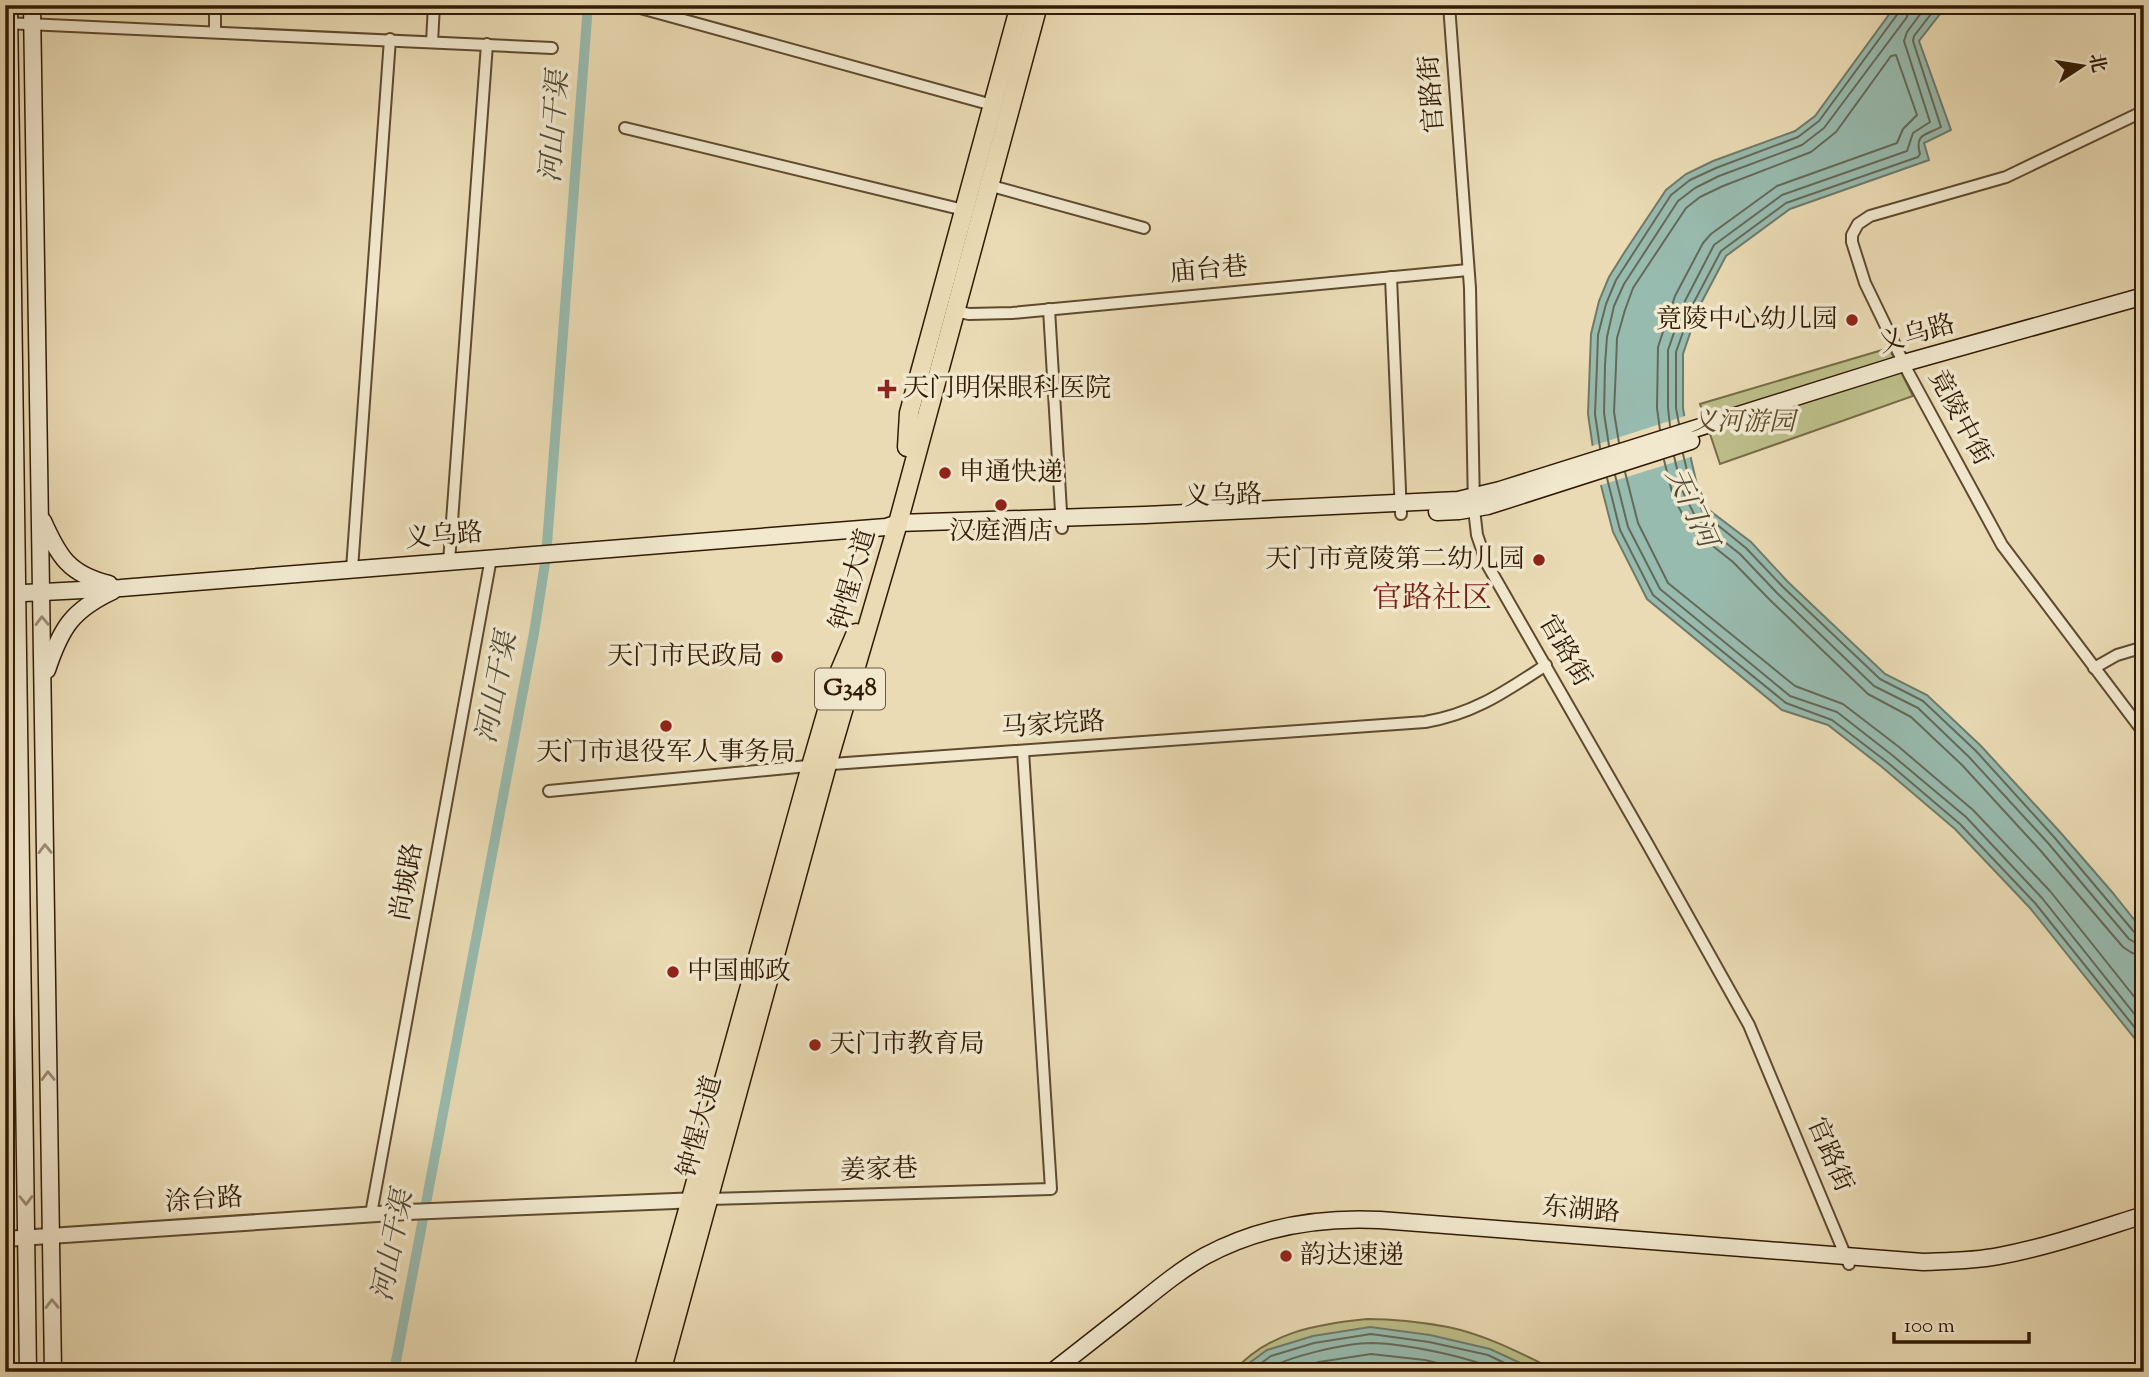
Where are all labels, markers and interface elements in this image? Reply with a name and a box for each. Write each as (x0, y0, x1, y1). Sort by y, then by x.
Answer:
north arrow (2048, 32, 2118, 102)
text: 北 (2081, 51, 2111, 75)
street label: 官路街 (1412, 54, 1454, 134)
water label: 河山干渠 (532, 66, 580, 184)
street label: 庙台巷 (1169, 249, 1249, 293)
place label: 竟陵中心幼儿园 (1656, 302, 1838, 339)
street label: 义乌路 (1874, 306, 1960, 364)
marker: 竟陵中心幼儿园 (1844, 312, 1860, 328)
street label: 竟陵中街 (1918, 363, 2000, 473)
place label: 天门明保眼科医院 (903, 371, 1111, 408)
marker: 天门明保眼科医院 (877, 379, 897, 399)
park label: 义河游园 (1691, 405, 1799, 442)
place label: 申通快递 (959, 455, 1063, 492)
water label: 天门河 (1654, 461, 1728, 559)
marker: 申通快递 (937, 465, 953, 481)
street label: 义乌路 (1183, 477, 1263, 517)
marker: 汉庭酒店 (993, 497, 1009, 513)
place label: 汉庭酒店 (949, 514, 1053, 551)
street label: 义乌路 (404, 515, 484, 559)
street label: 钟惺大道 (822, 525, 886, 635)
place label: 天门市竟陵第二幼儿园 (1265, 542, 1525, 579)
marker: 天门市竟陵第二幼儿园 (1531, 552, 1547, 568)
district label: 官路社区 (1372, 578, 1492, 621)
street label: 官路街 (1528, 608, 1600, 694)
one-way arrow (34, 615, 50, 626)
water label: 河山干渠 (468, 625, 529, 747)
place label: 天门市民政局 (607, 639, 763, 676)
marker: 天门市民政局 (769, 649, 785, 665)
road number: G348 (815, 668, 885, 710)
street label: 马家垸路 (1000, 704, 1106, 748)
marker: 天门市退役军人事务局 (658, 718, 674, 734)
place label: 天门市退役军人事务局 (536, 735, 796, 772)
street label: 尚城路 (383, 840, 433, 924)
one-way arrow (37, 843, 53, 853)
place label: 中国邮政 (687, 954, 791, 991)
marker: 中国邮政 (665, 964, 681, 980)
place label: 天门市教育局 (829, 1027, 985, 1064)
marker: 天门市教育局 (807, 1037, 823, 1053)
one-way arrow (41, 1070, 56, 1081)
street label: 钟惺大道 (670, 1072, 732, 1182)
street label: 官路街 (1797, 1112, 1861, 1198)
street label: 姜家巷 (839, 1151, 919, 1191)
street label: 涂台路 (164, 1180, 244, 1222)
water label: 河山干渠 (364, 1183, 425, 1305)
street label: 东湖路 (1541, 1189, 1621, 1233)
one-way arrow (19, 1195, 34, 1206)
place label: 韵达速递 (1300, 1238, 1404, 1275)
marker: 韵达速递 (1278, 1248, 1294, 1264)
one-way arrow (44, 1298, 59, 1309)
scale bar (1894, 1300, 2028, 1344)
text: 100 m (1904, 1312, 1955, 1342)

